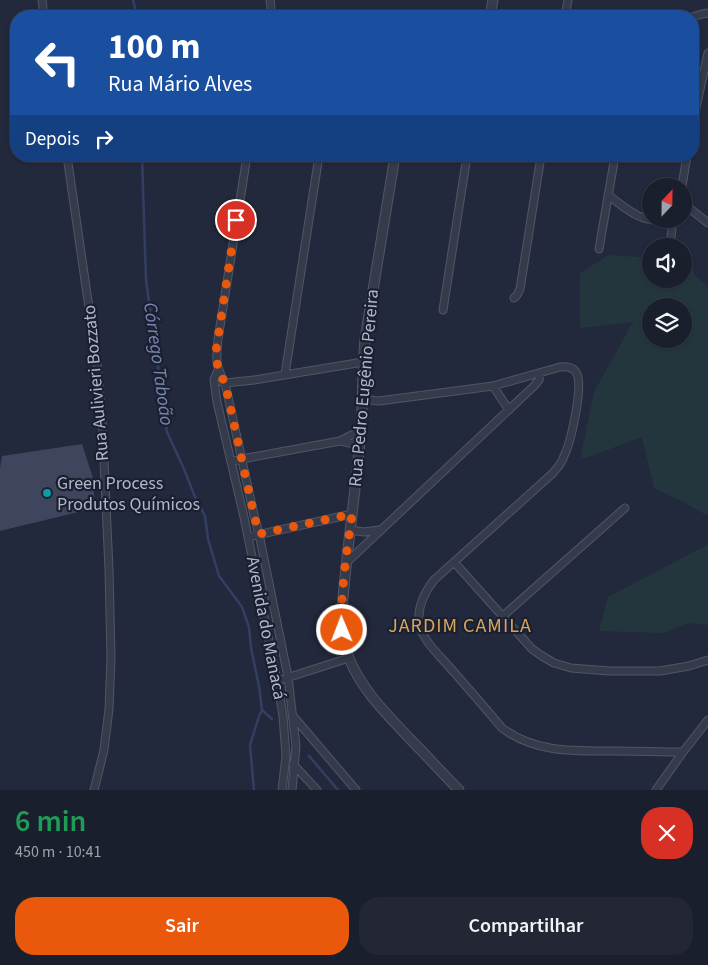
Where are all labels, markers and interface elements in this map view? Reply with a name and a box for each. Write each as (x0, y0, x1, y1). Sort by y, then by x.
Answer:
text: 100 m (108, 22, 200, 72)
icon: left (25, 30, 90, 95)
text: Rua Mário Alves (108, 68, 252, 100)
icon: right (90, 125, 118, 153)
text: Depois (25, 126, 80, 153)
north arrow (642, 178, 692, 228)
map controls (642, 178, 692, 348)
pin (215, 199, 257, 241)
icon: arrive (222, 206, 250, 234)
button: sound (642, 238, 692, 288)
street label: Rua Pedro Eugênio Pereira (343, 288, 385, 488)
button: layers (642, 298, 692, 348)
water label: Córrego Taboão (136, 301, 180, 428)
street label: Rua Aulivieri Bozzato (77, 304, 115, 462)
place label: Green Process Produtos Químicos (57, 471, 200, 517)
marker: Green Process Produtos Químicos (41, 487, 53, 499)
street label: Avenida do Manacá (240, 554, 292, 702)
position arrow (315, 603, 367, 655)
district label: JARDIM CAMILA (388, 612, 532, 640)
text: 6 min (15, 800, 86, 843)
button: close (641, 807, 693, 859)
text: 450 m · 10:41 (15, 841, 102, 863)
button: Sair (15, 897, 349, 955)
button: Compartilhar (359, 897, 693, 955)

